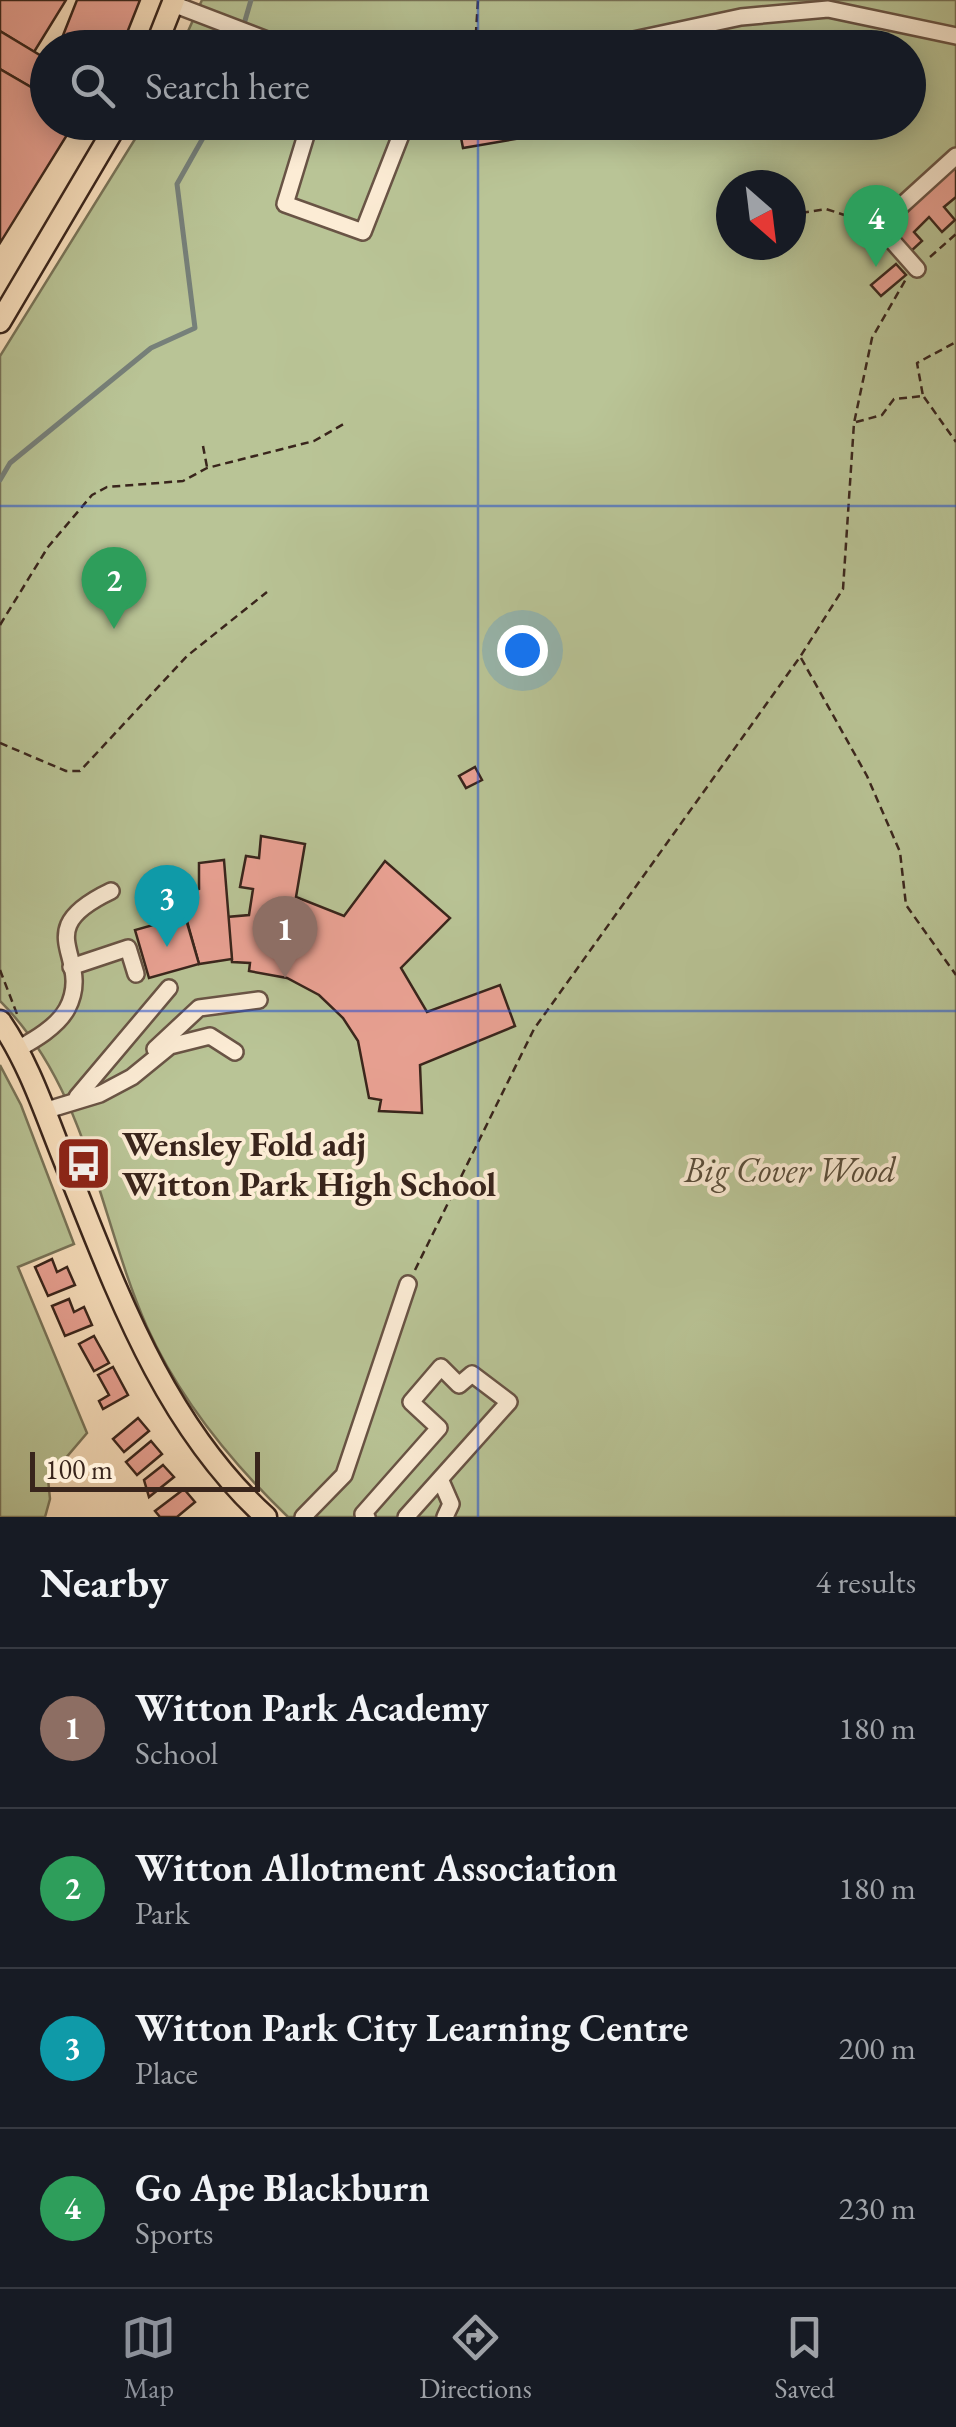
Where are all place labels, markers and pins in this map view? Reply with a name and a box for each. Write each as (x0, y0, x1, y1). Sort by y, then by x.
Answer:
pin: 4 (844, 184, 908, 267)
pin: 2 (82, 546, 146, 629)
pin: 3 (134, 864, 200, 947)
pin: 1 (252, 896, 318, 978)
place label: Wensley Fold adj Witton Park High School (122, 1121, 496, 1206)
bus stop icon: Wensley Fold adj Witton Park High School (53, 1133, 113, 1193)

